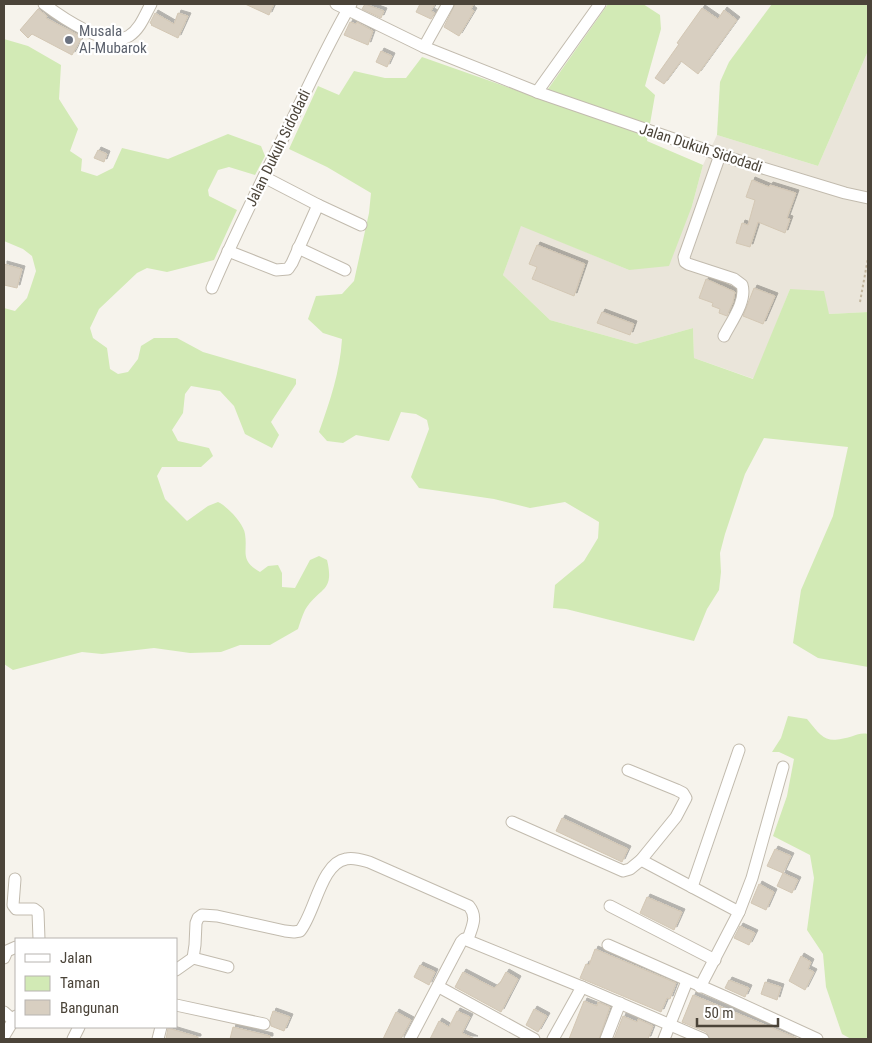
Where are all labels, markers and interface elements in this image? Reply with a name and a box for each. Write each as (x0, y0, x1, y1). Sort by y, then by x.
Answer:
place label: Musala Al-Mubarok (79, 22, 147, 57)
marker: Musala Al-Mubarok (63, 34, 75, 46)
street label: Jalan Dukuh Sidodadi (242, 87, 314, 209)
street label: Jalan Dukuh Sidodadi (637, 120, 765, 176)
legend (15, 938, 178, 1028)
text: Jalan (60, 949, 92, 967)
text: Taman (60, 974, 100, 992)
scale bar (697, 996, 778, 1028)
text: Bangunan (60, 999, 119, 1017)
text: 50 m (704, 1004, 734, 1022)

